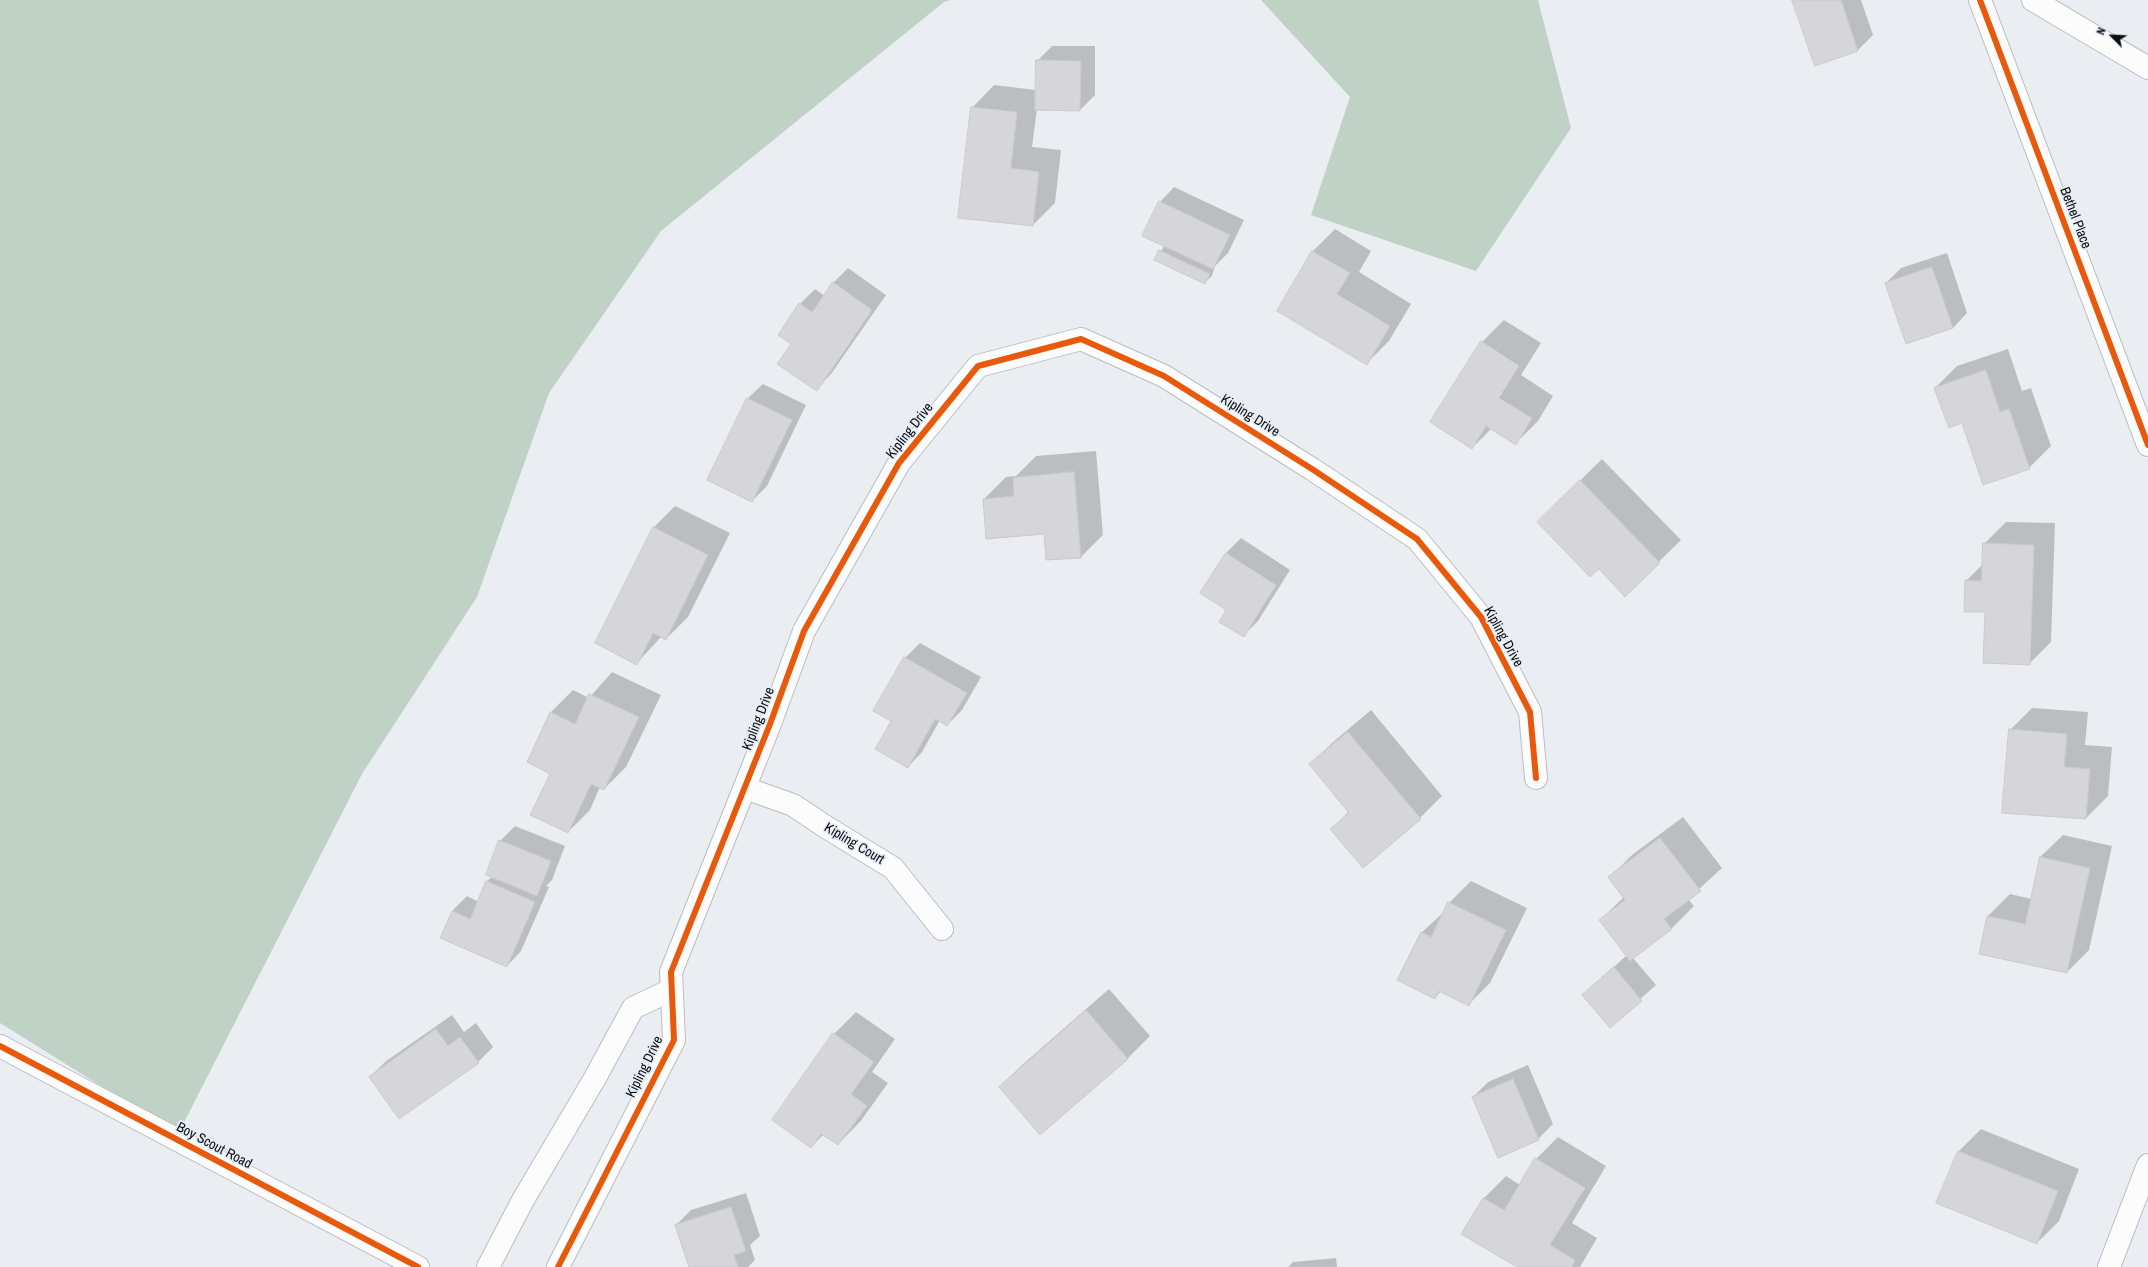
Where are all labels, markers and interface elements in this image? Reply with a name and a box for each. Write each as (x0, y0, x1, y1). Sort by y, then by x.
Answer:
north arrow (2092, 16, 2132, 56)
text: N (2093, 25, 2109, 37)
street label: Bethel Place (2056, 185, 2094, 251)
street label: Kipling Drive (1217, 391, 1283, 441)
street label: Kipling Drive (883, 400, 937, 462)
street label: Kipling Drive (1480, 604, 1526, 670)
street label: Kipling Drive (739, 685, 779, 753)
street label: Kipling Court (821, 820, 887, 868)
street label: Kipling Drive (623, 1033, 667, 1101)
street label: Boy Scout Road (173, 1119, 255, 1173)

